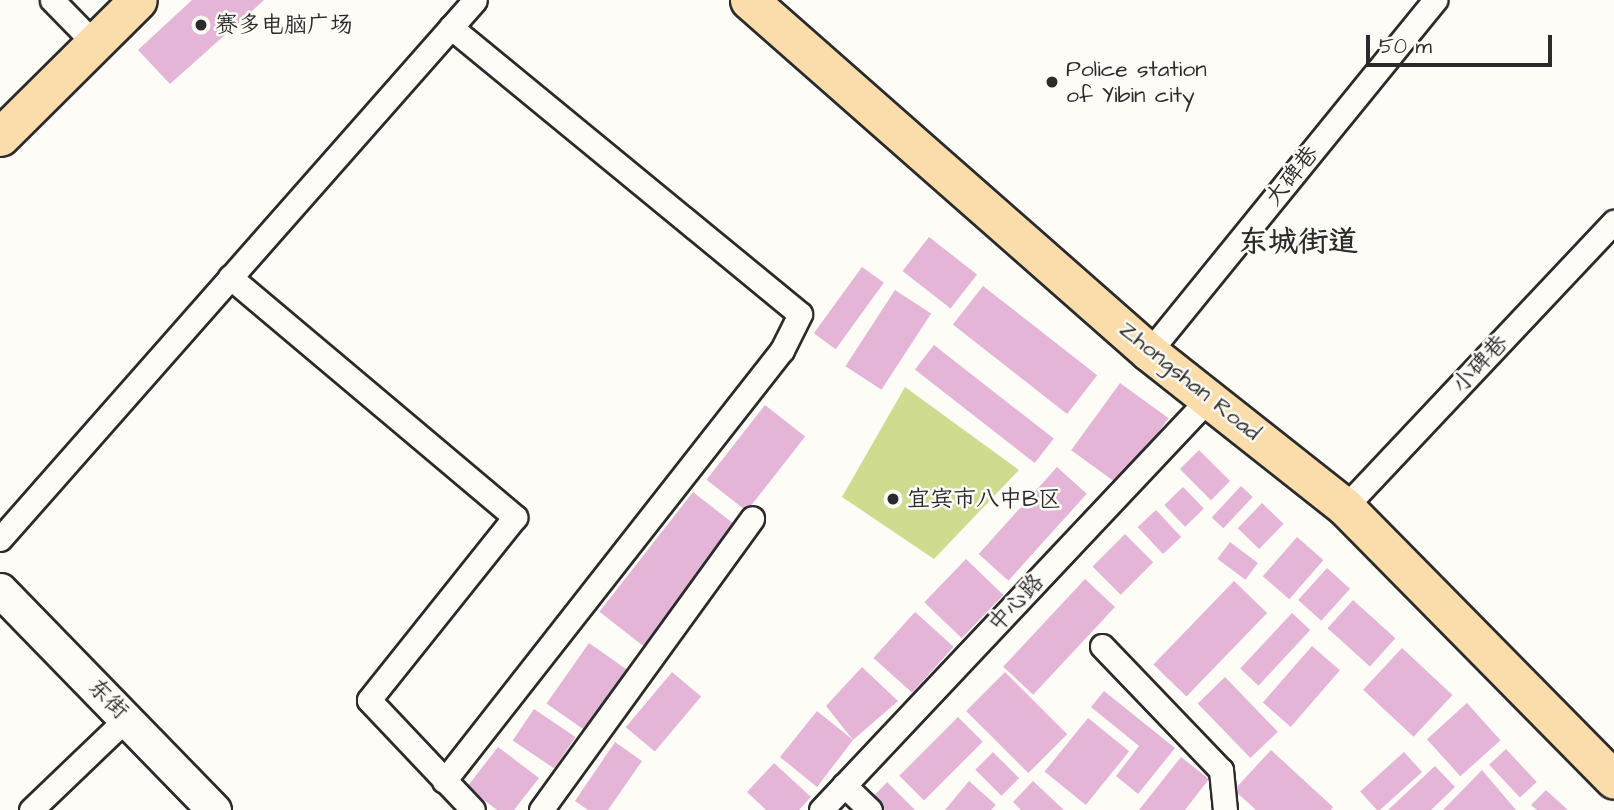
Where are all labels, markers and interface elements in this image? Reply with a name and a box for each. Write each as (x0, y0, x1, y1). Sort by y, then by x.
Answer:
place label: 赛多电脑广场 (215, 11, 353, 39)
marker: 赛多电脑广场 (193, 17, 209, 33)
scale bar (1369, 21, 1554, 65)
text: 50 m (1379, 32, 1432, 61)
place label: Police station of Yibin city (1066, 55, 1207, 109)
marker: Police station of Yibin city (1044, 74, 1060, 90)
street label: 大碑巷 (1260, 141, 1324, 211)
district label: 东城街道 (1238, 224, 1358, 260)
street label: Zhongshan Road (1114, 316, 1266, 446)
street label: 小碑巷 (1446, 329, 1514, 399)
place label: 宜宾市八中B区 (907, 485, 1061, 513)
marker: 宜宾市八中B区 (885, 491, 901, 507)
street label: 中心路 (982, 568, 1050, 638)
street label: 东街 (82, 673, 134, 725)

